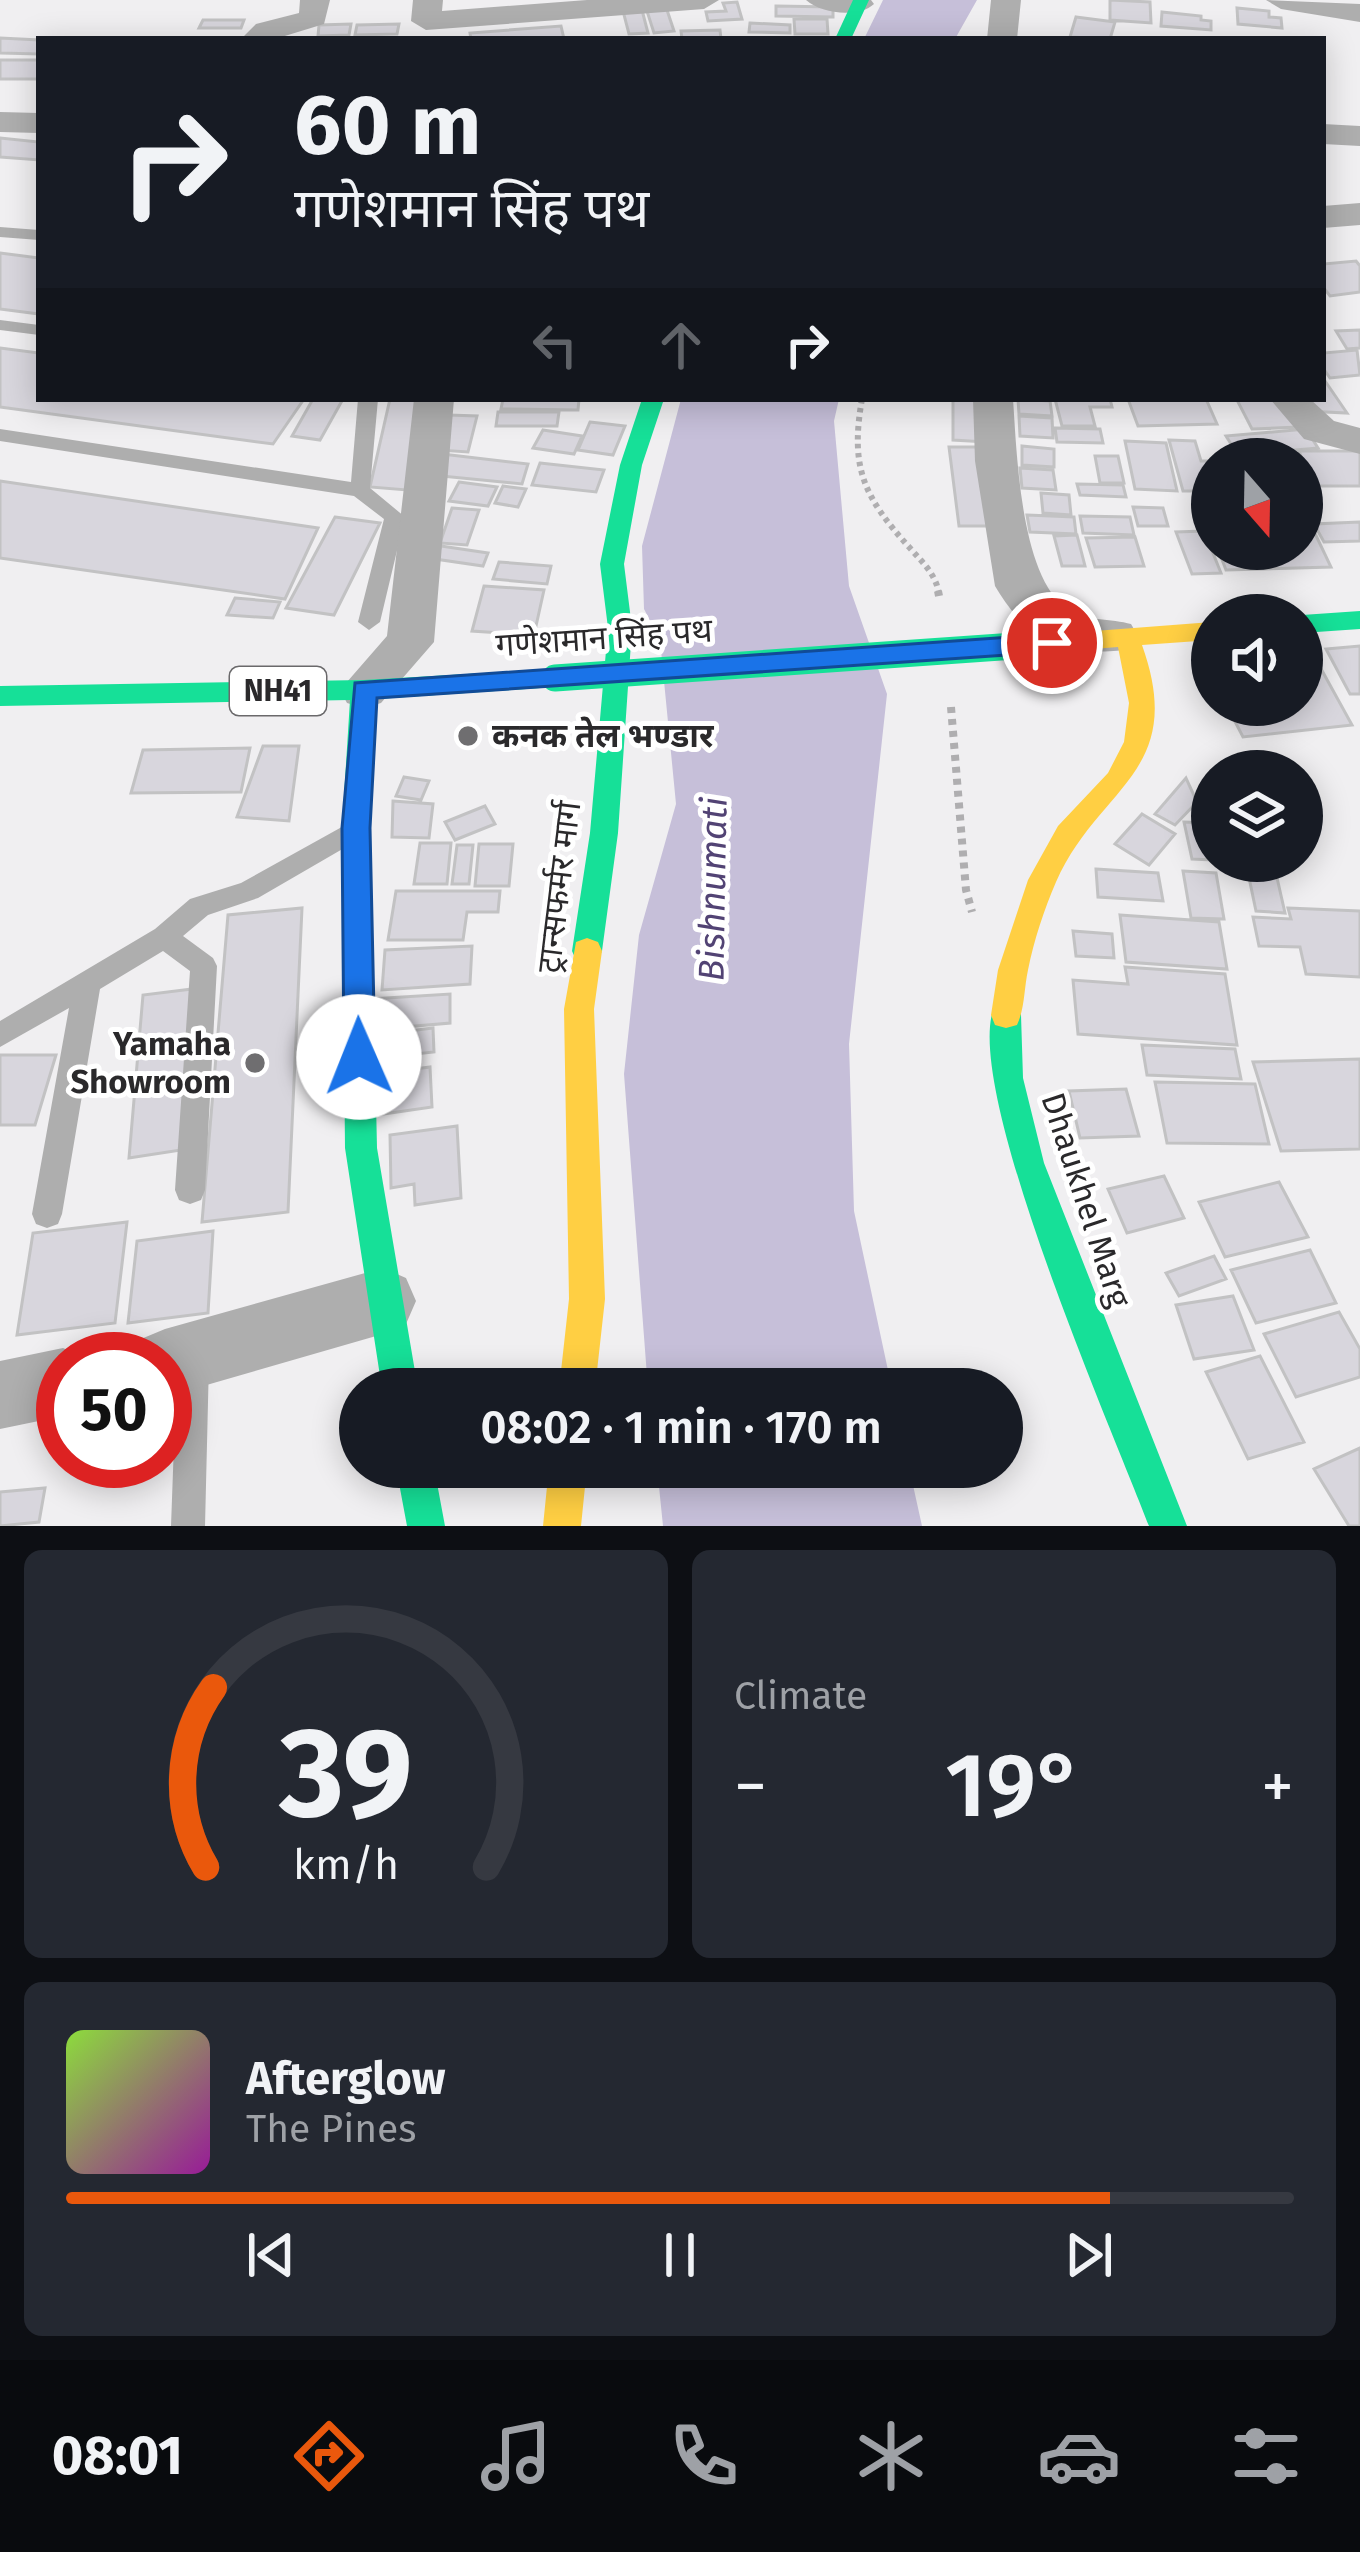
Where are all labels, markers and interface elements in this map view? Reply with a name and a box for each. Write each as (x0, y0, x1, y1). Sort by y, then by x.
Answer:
text: 60 m (294, 75, 481, 176)
icon: right (96, 84, 252, 240)
text: गणेशमान सिंह पथ (294, 177, 649, 241)
icon: left (522, 312, 588, 378)
icon: ahead (648, 312, 714, 378)
icon: right (774, 312, 840, 378)
north arrow (1191, 438, 1323, 570)
map controls (1191, 438, 1323, 882)
pin (1001, 592, 1103, 694)
button: sound (1191, 594, 1323, 726)
street label: गणेशमान सिंह पथ (494, 610, 715, 666)
icon: arrive (1019, 610, 1085, 676)
road number: NH41 (230, 667, 326, 715)
place label: कनक तेल भण्डार (492, 716, 715, 756)
marker: कनक तेल भण्डार (455, 723, 481, 749)
button: layers (1191, 750, 1323, 882)
water label: Bishnumati (689, 796, 737, 982)
street label: ट्रान्सफर्मर मार्ग (529, 798, 590, 975)
position arrow (296, 994, 422, 1120)
place label: Yamaha Showroom (70, 1024, 231, 1102)
marker: Yamaha Showroom (242, 1050, 268, 1076)
street label: Dhaukhel Marg (1032, 1088, 1140, 1313)
speed limit sign: 50 (36, 1332, 192, 1488)
text: 08:02 · 1 min · 170 m (480, 1401, 882, 1455)
text: Climate (734, 1673, 867, 1719)
text: 39 (278, 1699, 413, 1849)
text: 19° (945, 1732, 1083, 1840)
text: − (734, 1747, 767, 1826)
text: + (1261, 1747, 1294, 1826)
text: km/h (293, 1839, 399, 1890)
text: Afterglow (246, 2052, 445, 2106)
text: The Pines (246, 2106, 417, 2152)
icon: previous (238, 2222, 304, 2288)
icon: pause (647, 2222, 713, 2288)
icon: next (1056, 2222, 1122, 2288)
icon: directions (287, 2414, 371, 2498)
icon: music (474, 2414, 558, 2498)
icon: phone (662, 2414, 746, 2498)
icon: climate (849, 2414, 933, 2498)
icon: car (1037, 2414, 1121, 2498)
icon: filters (1224, 2414, 1308, 2498)
text: 08:01 (52, 2424, 183, 2488)

